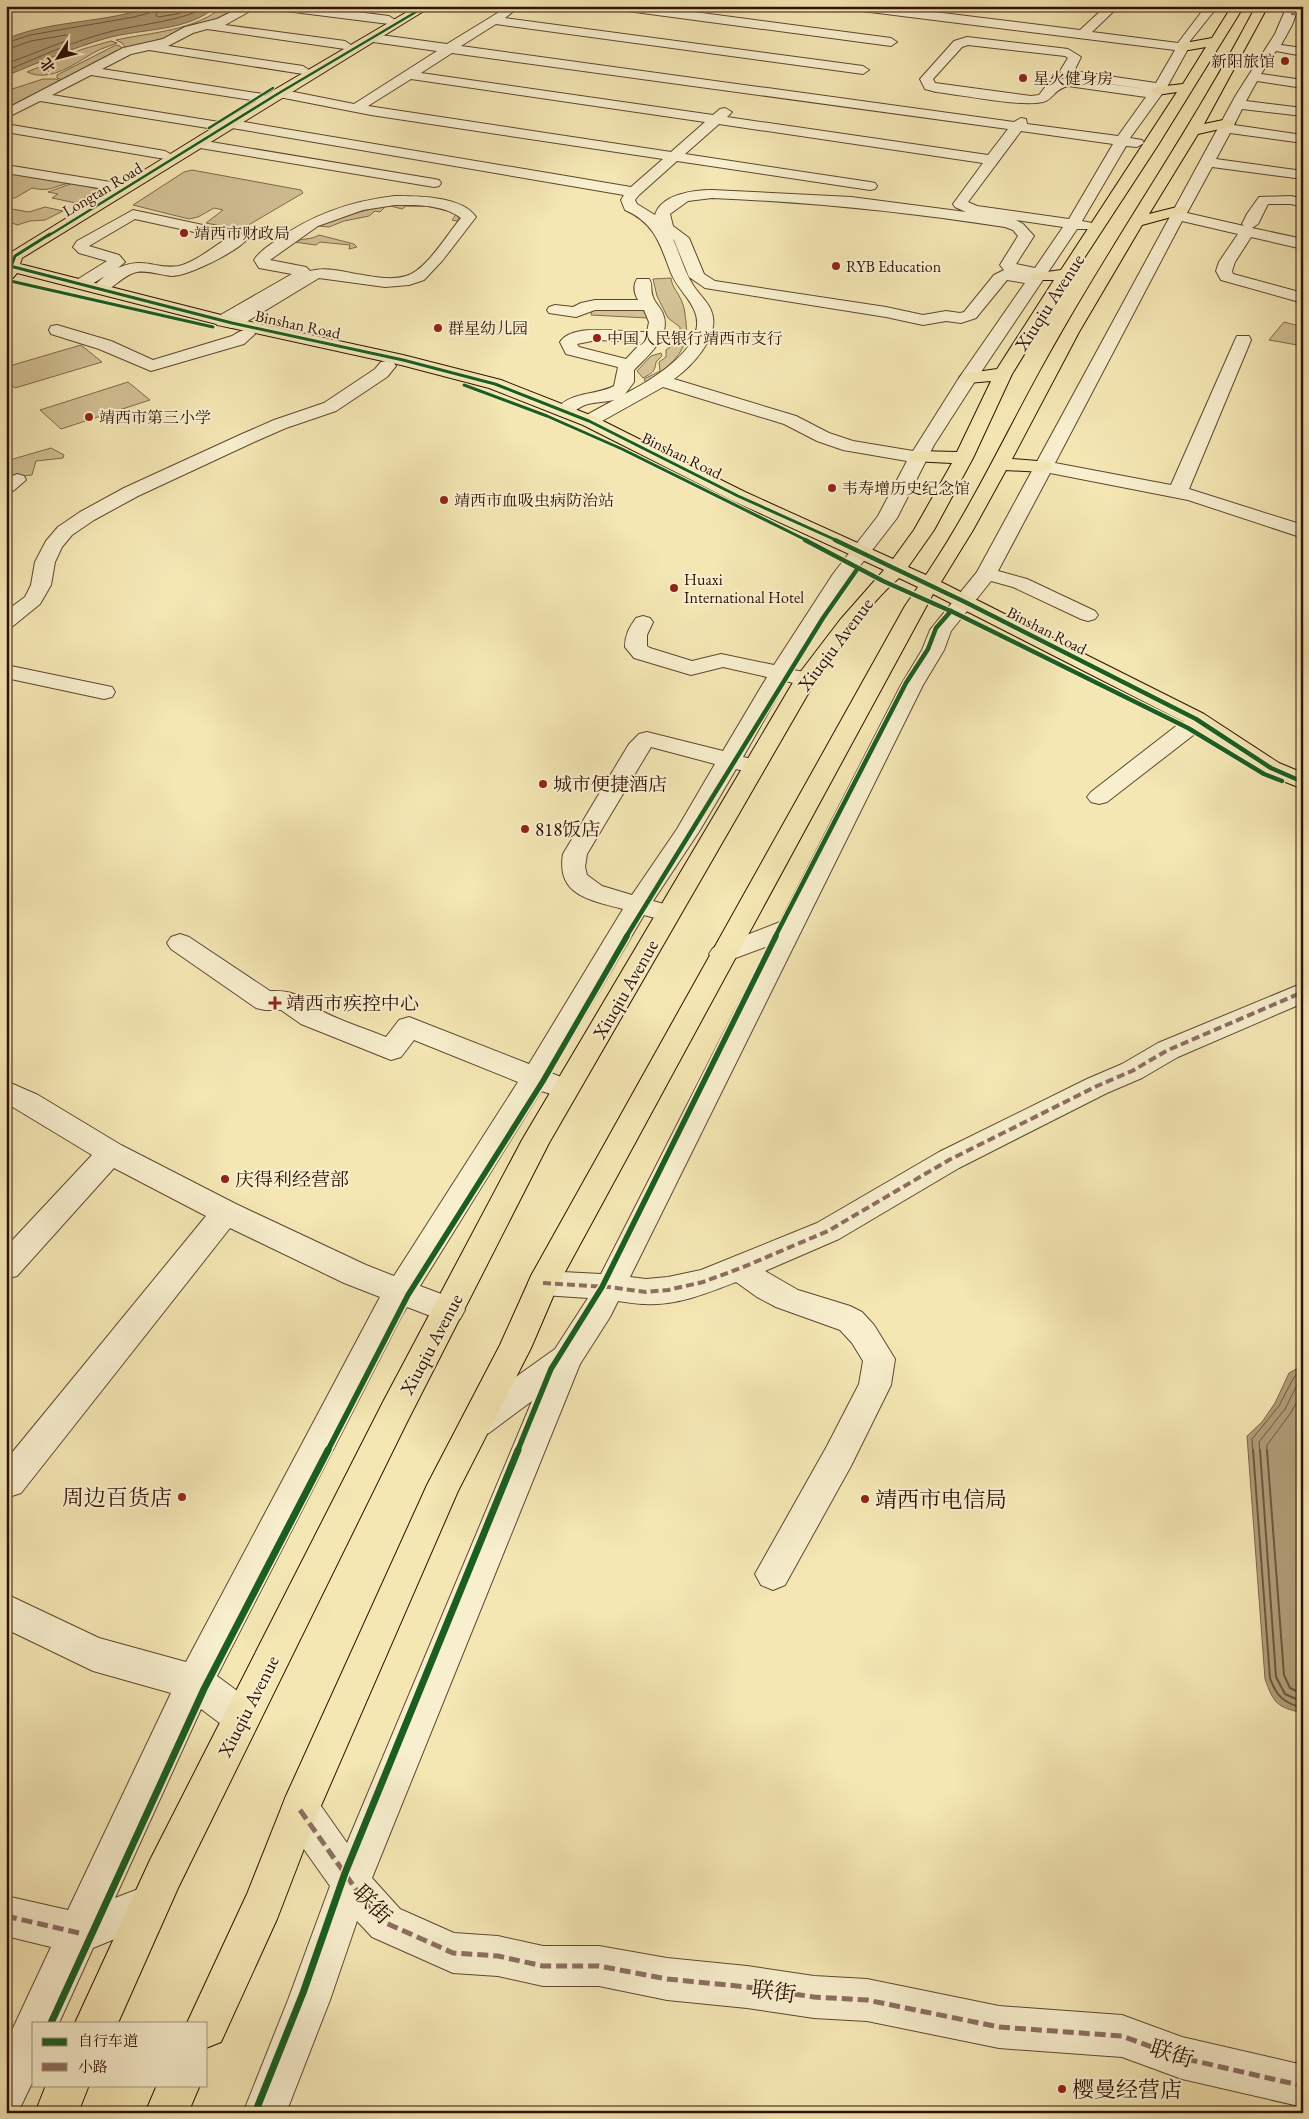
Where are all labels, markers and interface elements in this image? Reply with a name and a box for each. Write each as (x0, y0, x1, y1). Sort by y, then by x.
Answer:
north arrow (32, 32, 82, 82)
place label: 新阳旅馆 (1211, 51, 1275, 72)
text: 北 (36, 55, 59, 77)
marker: 新阳旅馆 (1279, 55, 1291, 67)
place label: 星火健身房 (1033, 68, 1113, 89)
marker: 星火健身房 (1017, 72, 1029, 84)
street label: Longtan Road (59, 157, 147, 221)
place label: 靖西市财政局 (194, 223, 290, 244)
marker: 靖西市财政局 (178, 227, 190, 239)
street label: Xiuqiu Avenue (1008, 249, 1090, 356)
place label: RYB Education (846, 256, 942, 277)
marker: RYB Education (830, 260, 842, 272)
street label: Binshan Road (253, 305, 343, 344)
place label: 群星幼儿园 (448, 318, 528, 339)
marker: 群星幼儿园 (432, 322, 444, 334)
place label: 中国人民银行靖西市支行 (607, 328, 783, 349)
marker: 中国人民银行靖西市支行 (591, 332, 603, 344)
place label: 靖西市第三小学 (99, 407, 211, 428)
marker: 靖西市第三小学 (83, 411, 95, 423)
street label: Binshan Road (638, 427, 726, 484)
place label: 韦寿增历史纪念馆 (842, 478, 970, 499)
marker: 韦寿增历史纪念馆 (826, 482, 838, 494)
place label: 靖西市血吸虫病防治站 (454, 490, 614, 511)
marker: 靖西市血吸虫病防治站 (438, 494, 450, 506)
place label: Huaxi International Hotel (684, 569, 804, 608)
marker: Huaxi International Hotel (668, 582, 680, 594)
street label: Xiuqiu Avenue (791, 592, 879, 697)
street label: Binshan Road (1003, 601, 1091, 660)
place label: 城市便捷酒店 (553, 772, 667, 797)
marker: 城市便捷酒店 (537, 778, 549, 790)
place label: 818饭店 (535, 817, 600, 842)
marker: 818饭店 (519, 823, 531, 835)
street label: Xiuqiu Avenue (586, 935, 664, 1044)
place label: 靖西市疾控中心 (286, 991, 419, 1016)
marker: 靖西市疾控中心 (268, 996, 282, 1010)
place label: 庆得利经营部 (235, 1167, 349, 1192)
marker: 庆得利经营部 (219, 1173, 231, 1185)
street label: Xiuqiu Avenue (394, 1289, 469, 1400)
place label: 周边百货店 (62, 1483, 172, 1512)
place label: 靖西市电信局 (875, 1485, 1007, 1514)
marker: 周边百货店 (176, 1491, 188, 1503)
marker: 靖西市电信局 (859, 1493, 871, 1505)
street label: Xiuqiu Avenue (212, 1651, 285, 1762)
street label: 联街 (347, 1878, 398, 1930)
street label: 联街 (750, 1974, 798, 2009)
legend (32, 2022, 208, 2086)
text: 自行车道 (78, 2031, 138, 2050)
street label: 联街 (1146, 2033, 1197, 2074)
text: 小路 (78, 2057, 108, 2076)
place label: 樱曼经营店 (1072, 2075, 1182, 2104)
marker: 樱曼经营店 (1056, 2083, 1068, 2095)

